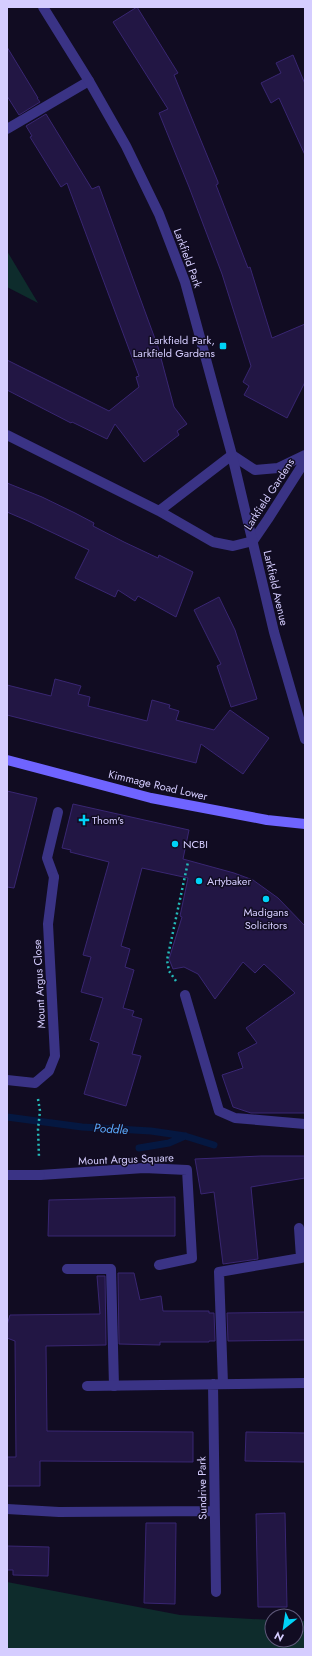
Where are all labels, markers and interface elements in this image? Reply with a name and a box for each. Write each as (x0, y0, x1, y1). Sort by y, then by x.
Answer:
street label: Larkfield Park (170, 226, 206, 290)
place label: Larkfield Park, Larkfield Gardens (133, 332, 216, 361)
marker: Larkfield Park, Larkfield Gardens (218, 341, 228, 351)
street label: Larkfield Gardens (240, 455, 298, 533)
street label: Larkfield Avenue (260, 549, 293, 628)
street label: Kimmage Road Lower (107, 766, 209, 804)
place label: Thom's (92, 812, 124, 828)
marker: Thom's (79, 815, 89, 825)
place label: NCBI (183, 836, 208, 852)
marker: NCBI (170, 839, 180, 849)
place label: Artybaker (207, 873, 251, 889)
marker: Artybaker (194, 876, 204, 886)
marker: Madigans Solicitors (261, 894, 271, 904)
place label: Madigans Solicitors (243, 904, 289, 933)
street label: Mount Argus Close (29, 939, 49, 1029)
water label: Poddle (93, 1119, 129, 1139)
street label: Mount Argus Square (78, 1149, 174, 1169)
street label: Sundrive Park (193, 1456, 211, 1520)
north arrow (264, 1608, 304, 1648)
text: N (271, 1628, 287, 1646)

